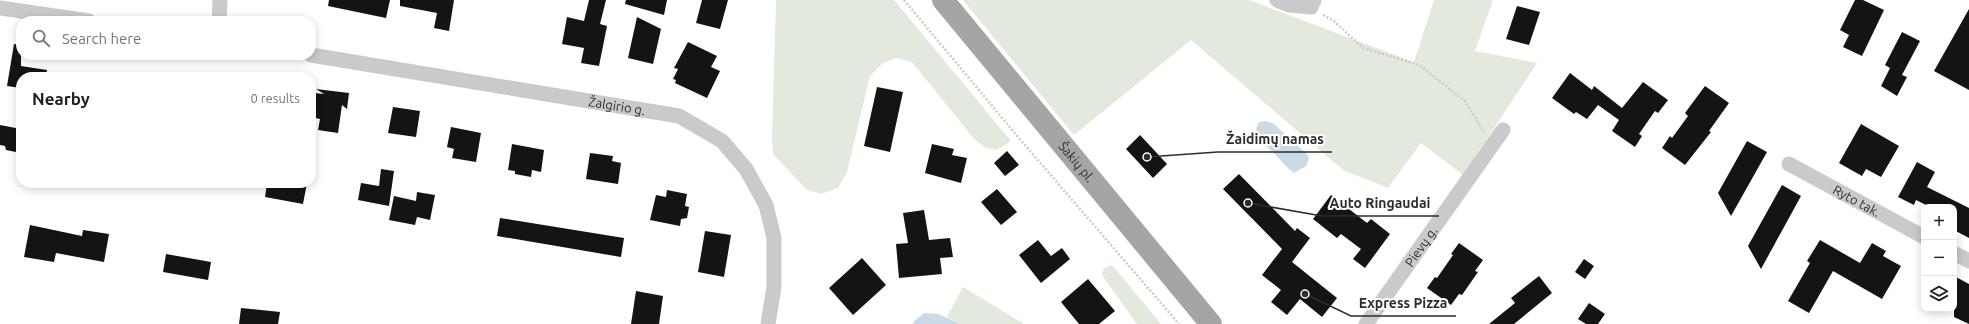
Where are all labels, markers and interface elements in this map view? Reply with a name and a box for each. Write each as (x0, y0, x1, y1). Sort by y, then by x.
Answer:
search box (16, 16, 316, 60)
icon: search (30, 27, 52, 49)
text: Search here (62, 30, 141, 47)
text: Nearby (32, 89, 90, 108)
text: 0 results (250, 91, 300, 105)
street label: Žalgirio g. (587, 93, 646, 117)
callout: Žaidimų namas (1218, 126, 1332, 152)
text: Žaidimų namas (1226, 130, 1324, 148)
street label: Šakių pl. (1056, 139, 1098, 185)
street label: Ryto tak. (1831, 182, 1883, 219)
callout: Auto Ringaudai (1322, 190, 1439, 216)
text: Auto Ringaudai (1330, 195, 1430, 211)
map controls (1921, 204, 1957, 312)
button: + (1921, 204, 1957, 240)
street label: Pievų g. (1402, 224, 1440, 269)
button: − (1921, 240, 1957, 276)
button: layers (1921, 276, 1957, 312)
callout: Express Pizza (1351, 290, 1456, 316)
text: Express Pizza (1359, 295, 1447, 311)

